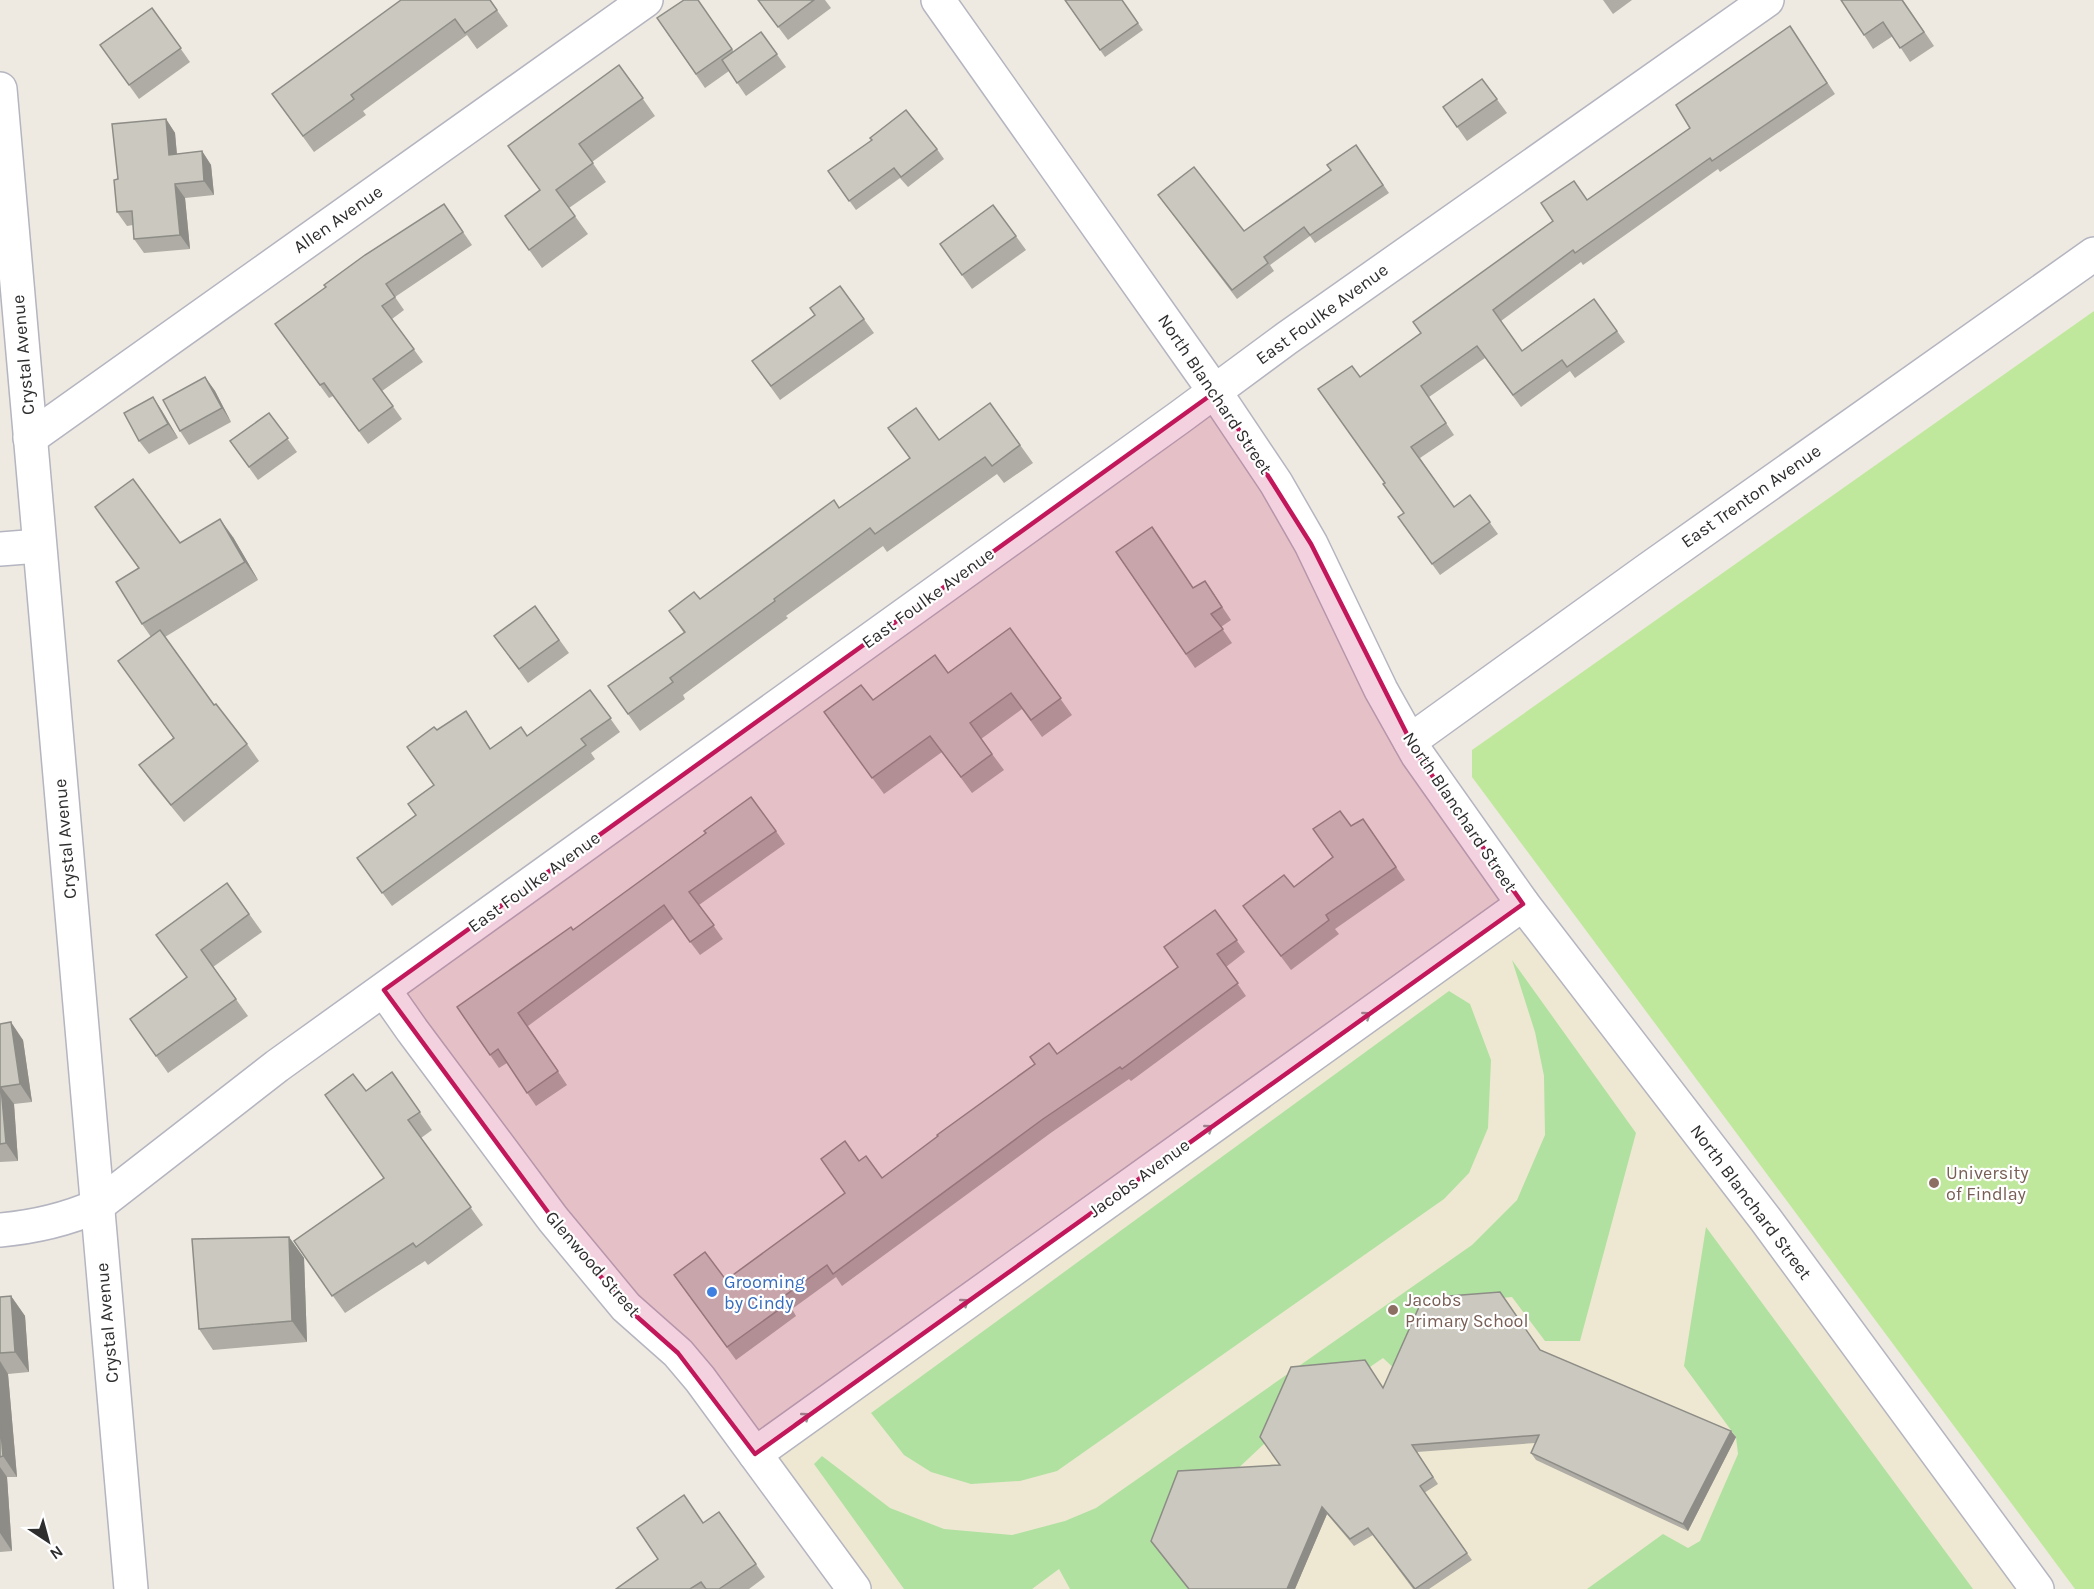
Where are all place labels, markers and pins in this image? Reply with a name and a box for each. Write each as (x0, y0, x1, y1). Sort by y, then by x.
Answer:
place label: University of Findlay (1946, 1162, 2029, 1205)
marker: University of Findlay (1927, 1176, 1941, 1190)
place label: Grooming by Cindy (724, 1271, 805, 1314)
marker: Grooming by Cindy (705, 1285, 719, 1299)
place label: Jacobs Primary School (1405, 1289, 1529, 1332)
marker: Jacobs Primary School (1386, 1303, 1400, 1317)

